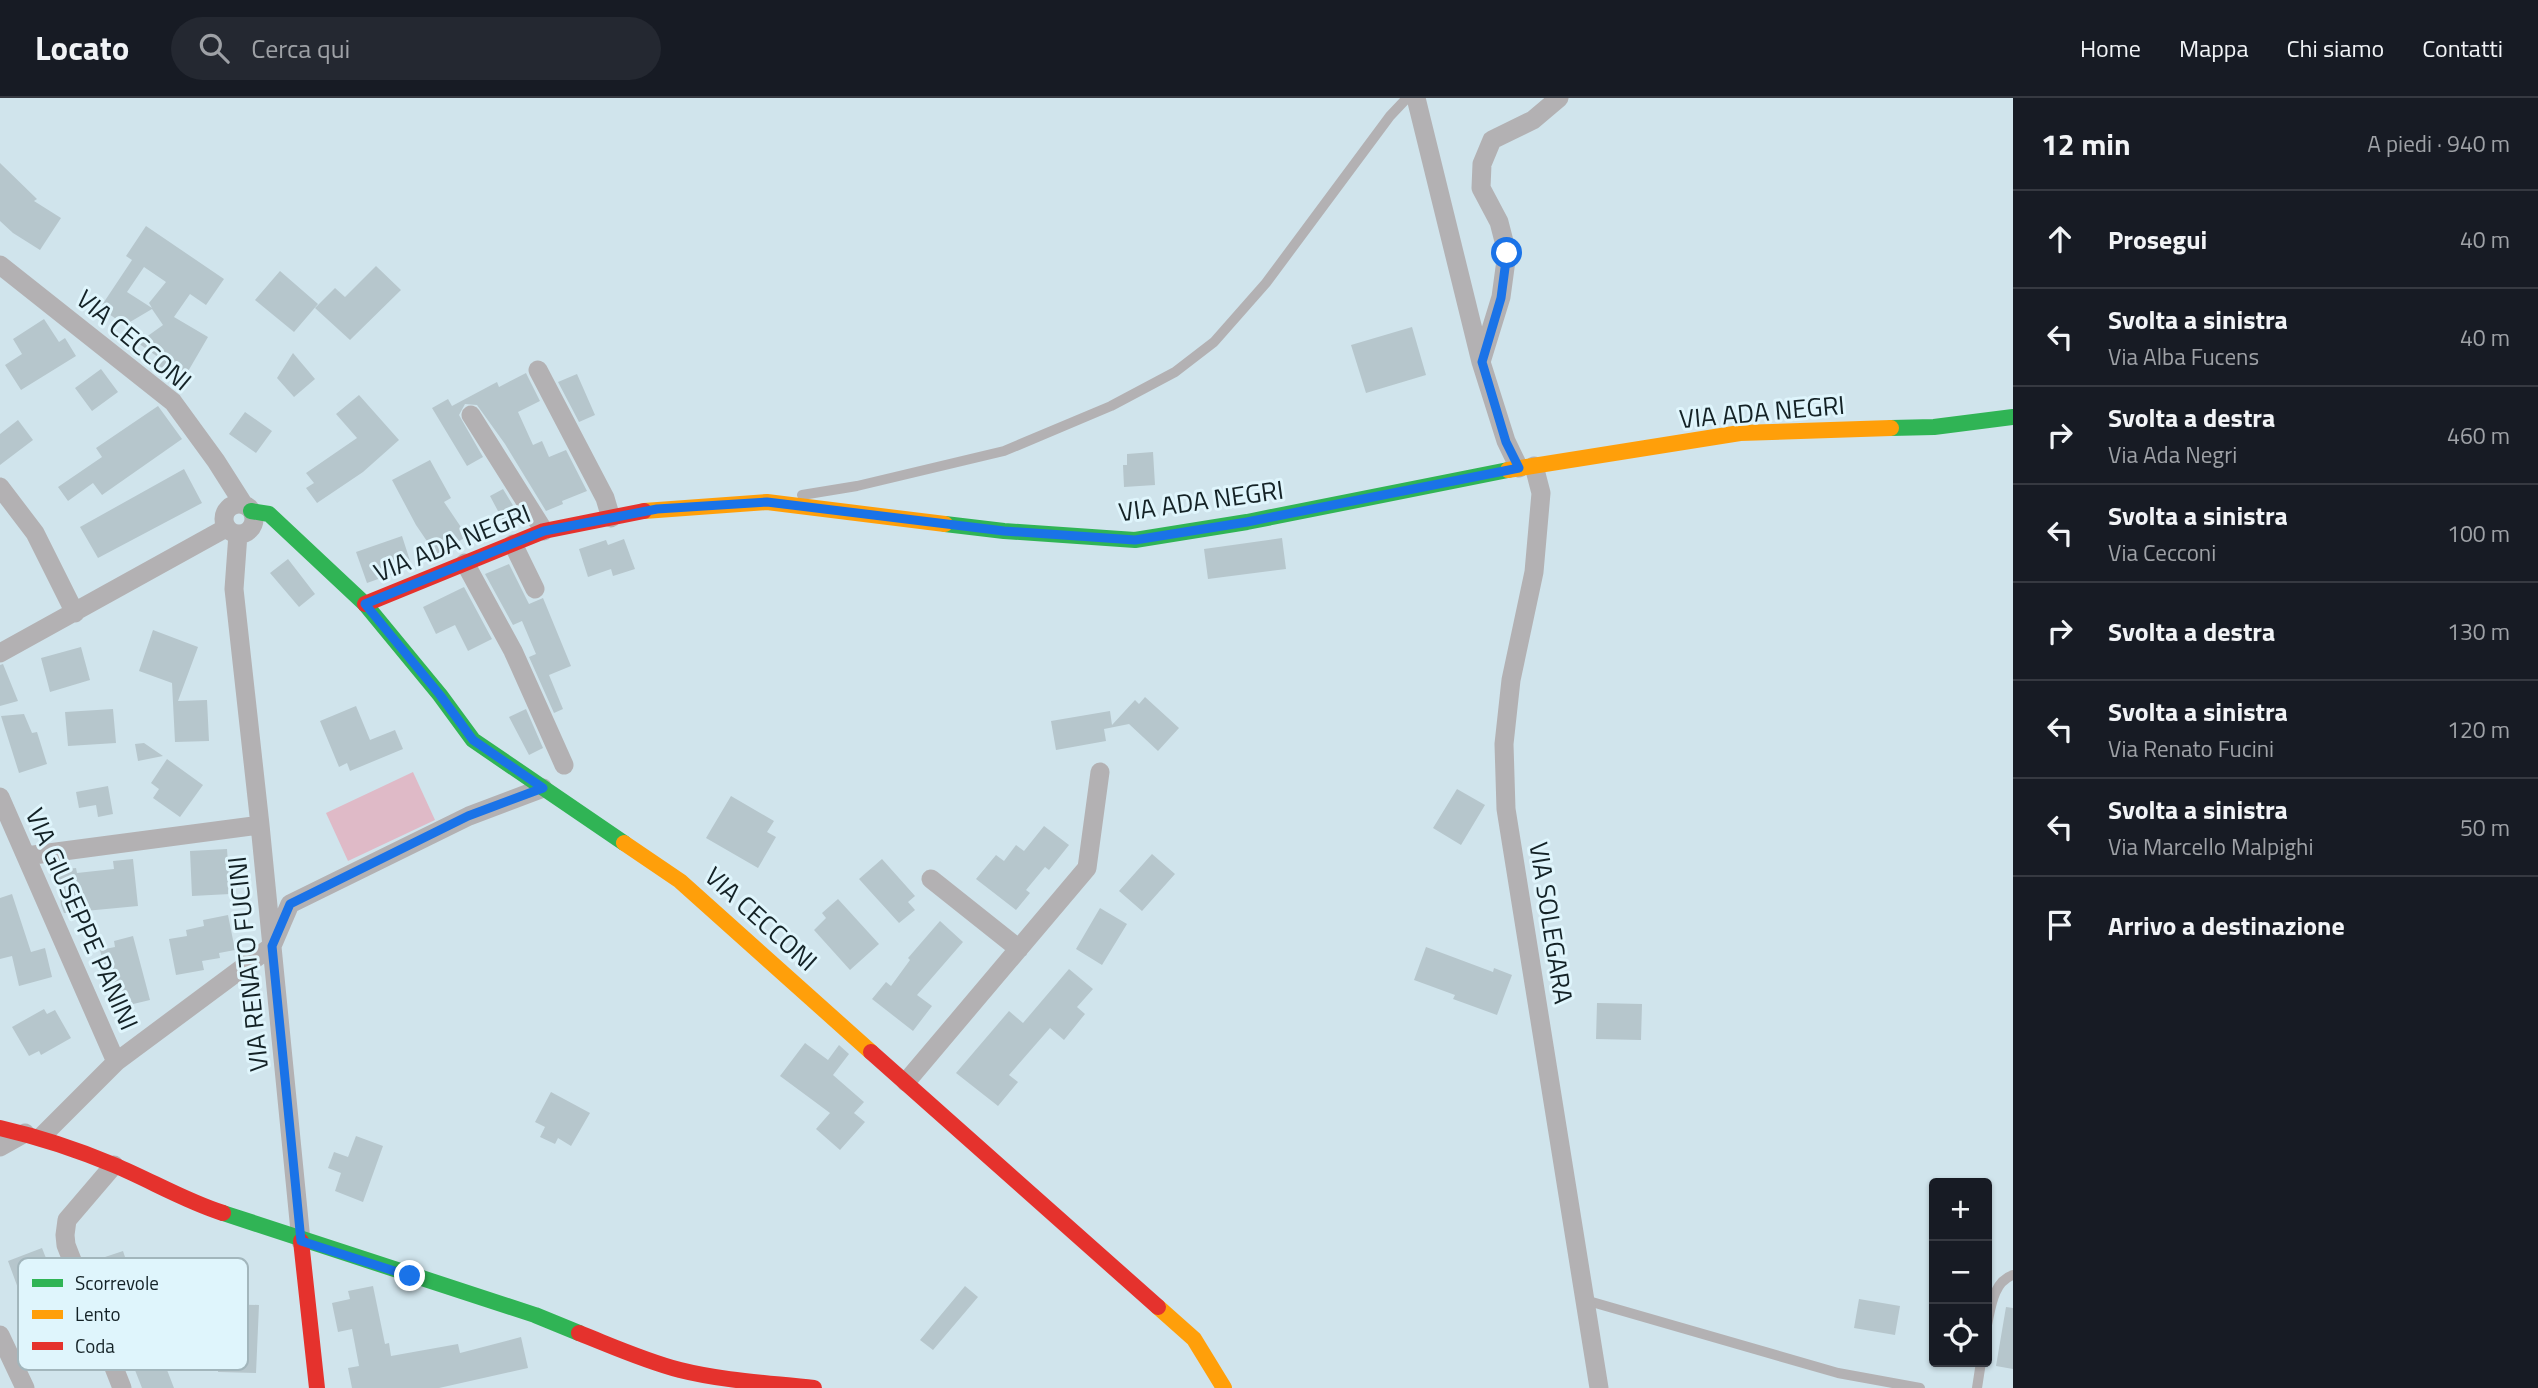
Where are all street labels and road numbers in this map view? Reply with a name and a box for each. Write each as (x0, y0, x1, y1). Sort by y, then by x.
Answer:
street label: VIA CECCONI (68, 280, 200, 400)
street label: VIA ADA NEGRI (1678, 385, 1846, 438)
street label: VIA ADA NEGRI (1116, 470, 1286, 531)
street label: VIA ADA NEGRI (368, 493, 536, 592)
street label: VIA GIUSEPPE PANINI (16, 802, 149, 1036)
street label: VIA SOLEGARA (1519, 839, 1584, 1007)
street label: VIA RENATO FUCINI (217, 855, 278, 1073)
street label: VIA CECCONI (696, 857, 826, 980)

